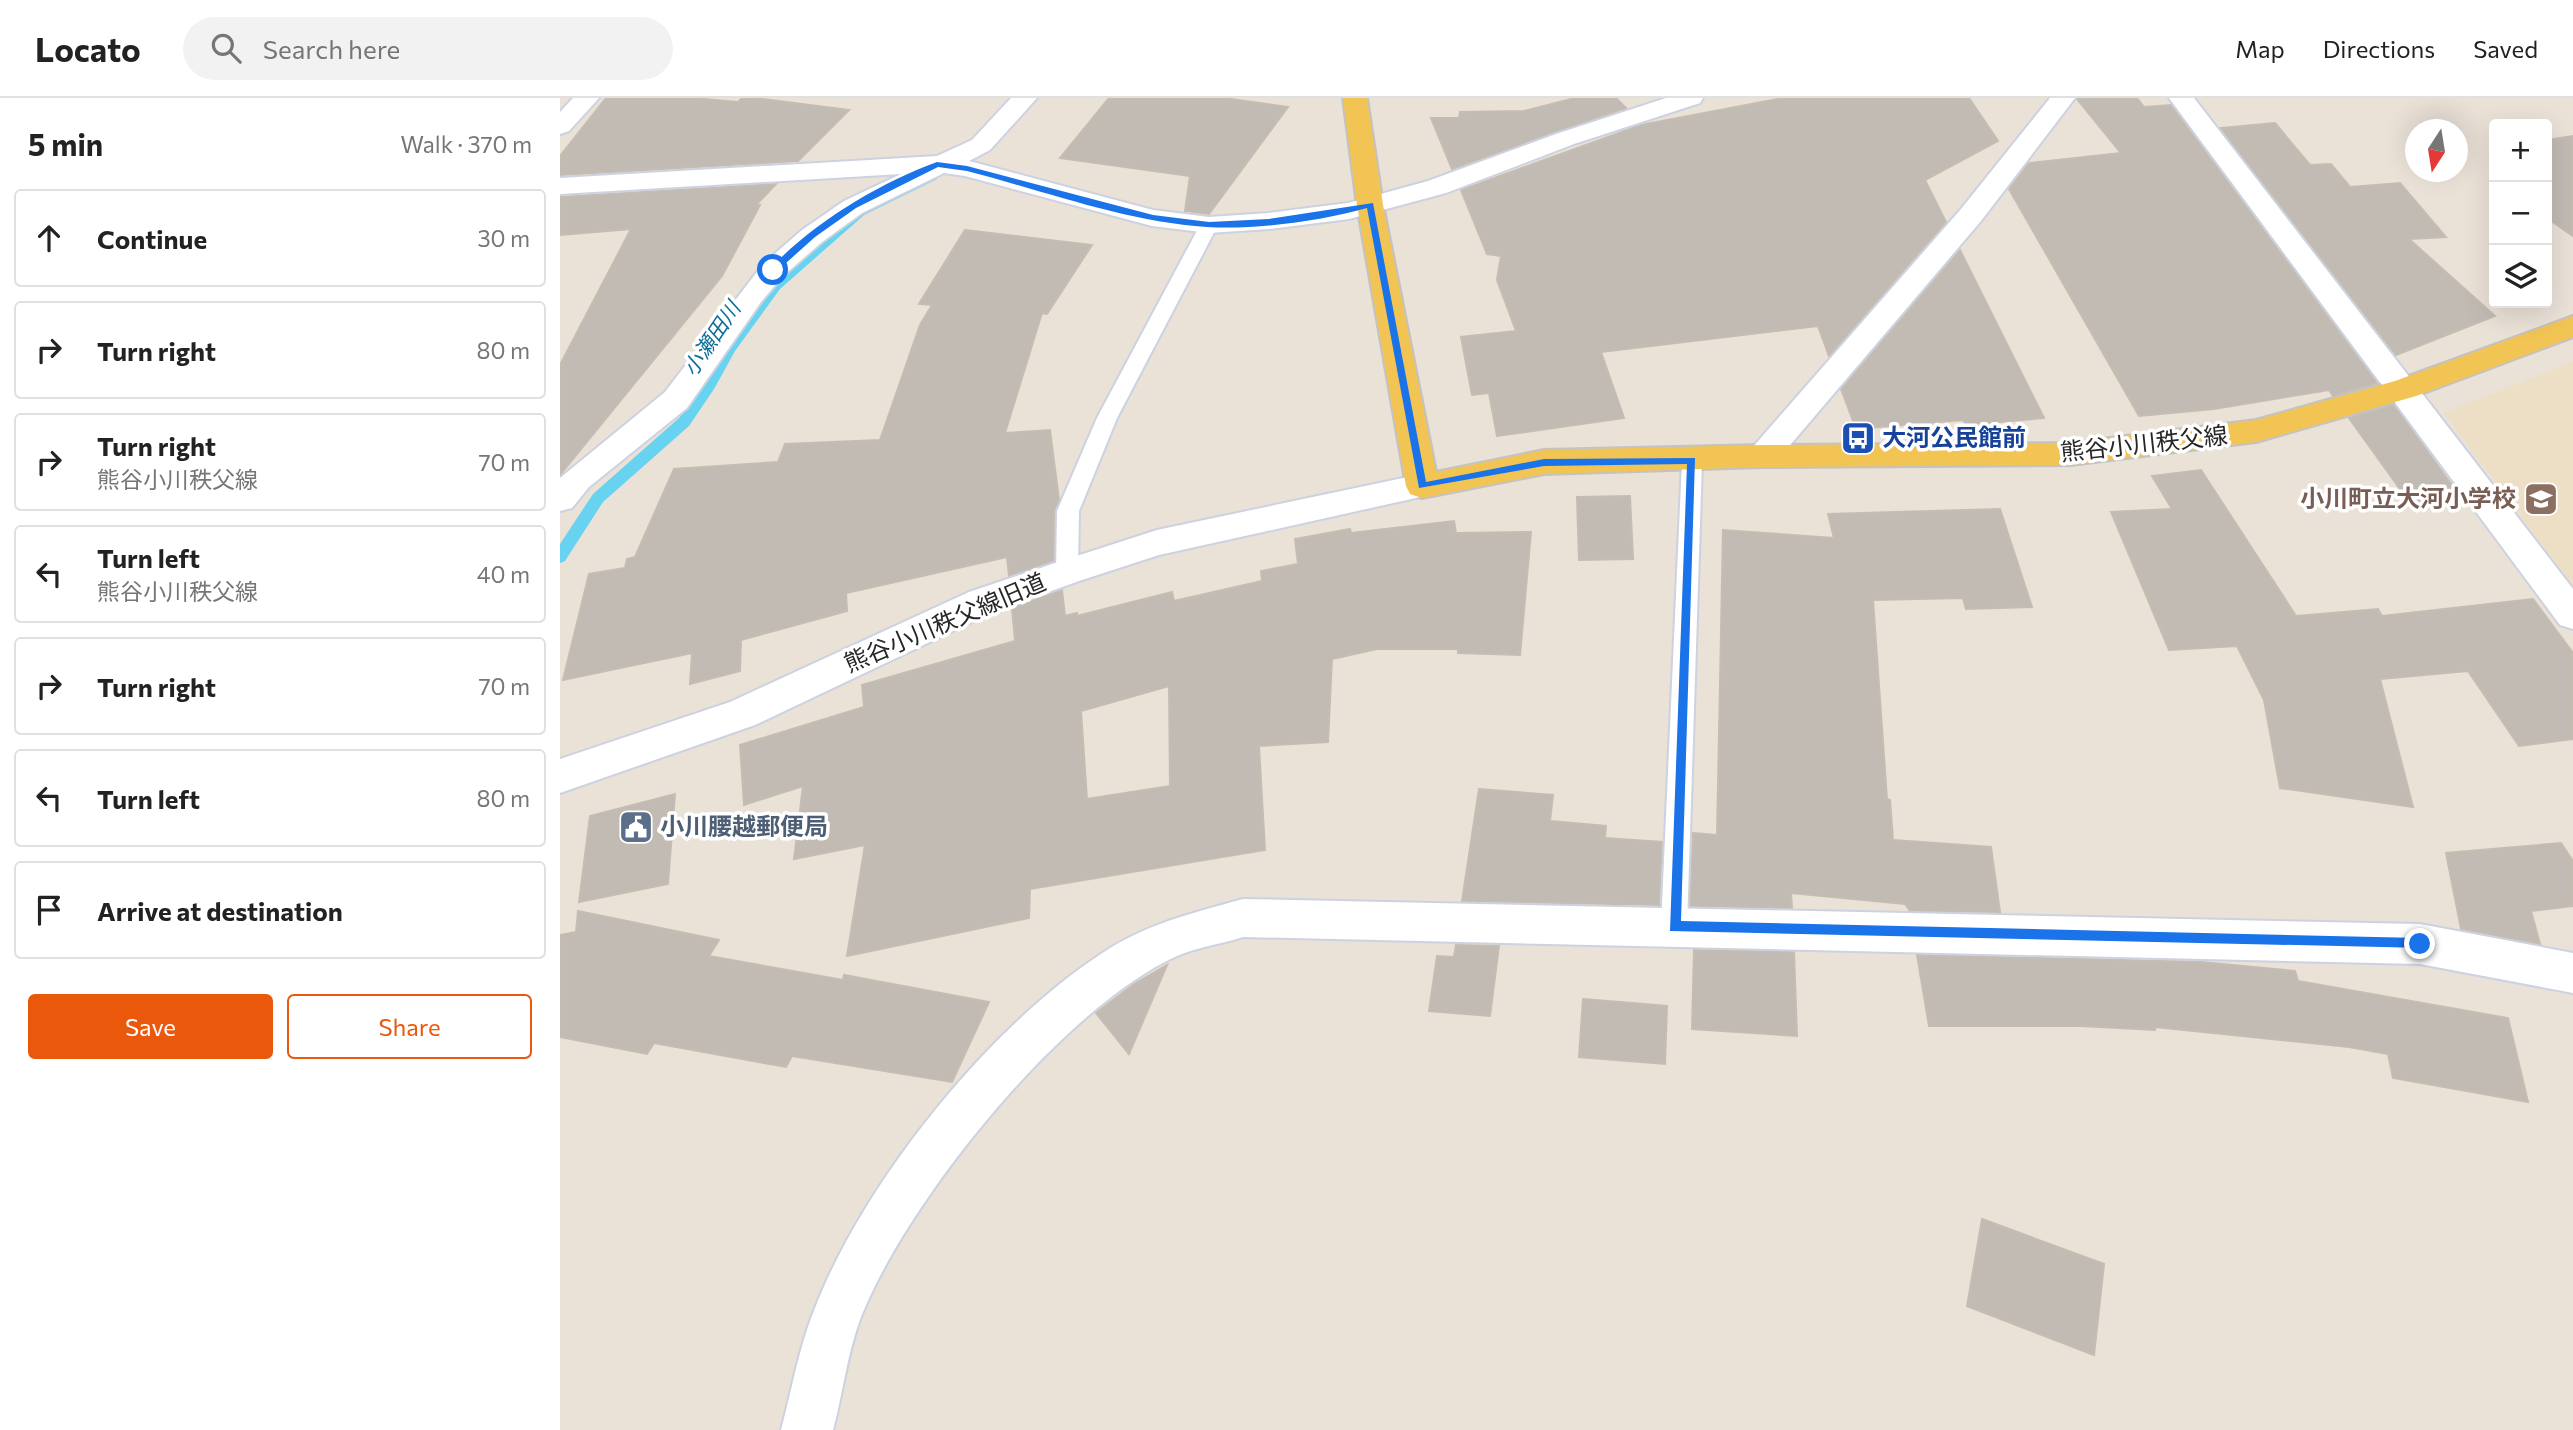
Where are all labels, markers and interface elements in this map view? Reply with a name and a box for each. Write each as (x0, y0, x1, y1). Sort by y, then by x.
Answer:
search box (183, 17, 673, 80)
text: Locato (35, 28, 141, 69)
icon: search (207, 29, 245, 67)
text: Search here (263, 33, 400, 64)
text: Map (2235, 34, 2285, 63)
text: Directions (2323, 34, 2435, 63)
text: Saved (2473, 34, 2538, 63)
north arrow (2405, 119, 2468, 182)
map controls (2489, 119, 2552, 308)
button: + (2489, 119, 2552, 182)
text: 5 min (28, 125, 103, 162)
text: Walk · 370 m (401, 130, 532, 158)
button: − (2489, 182, 2552, 245)
icon: ahead (30, 219, 68, 257)
text: Continue (97, 223, 207, 254)
text: 30 m (477, 224, 530, 252)
button: layers (2489, 245, 2552, 308)
route start (757, 254, 788, 285)
water label: 小瀬田川 (677, 295, 746, 380)
icon: right (30, 331, 68, 369)
text: Turn right (97, 335, 216, 366)
text: 80 m (477, 336, 530, 364)
bus stop icon: 大河公民館前 (1839, 419, 1877, 457)
street label: 熊谷小川秩父線 (2059, 419, 2229, 466)
place label: 大河公民館前 (1882, 422, 2026, 451)
text: Turn right (97, 430, 216, 461)
icon: right (30, 443, 68, 481)
text: 70 m (478, 448, 530, 476)
text: 熊谷小川秩父線 (97, 465, 258, 493)
school or university icon: 小川町立大河小学校 (2522, 480, 2560, 518)
place label: 小川町立大河小学校 (2300, 483, 2516, 512)
text: Turn left (97, 542, 200, 573)
icon: left (30, 555, 68, 593)
text: 40 m (477, 560, 530, 588)
street label: 熊谷小川秩父線旧道 (839, 566, 1049, 677)
text: 熊谷小川秩父線 (97, 577, 258, 605)
icon: right (30, 667, 68, 705)
text: Turn right (97, 671, 216, 702)
text: 70 m (478, 672, 530, 700)
icon: left (30, 779, 68, 817)
text: Turn left (97, 783, 200, 814)
text: 80 m (477, 784, 530, 812)
public building icon: 小川腰越郵便局 (617, 808, 655, 846)
place label: 小川腰越郵便局 (660, 811, 828, 840)
icon: arrive (30, 891, 68, 929)
text: Arrive at destination (97, 895, 343, 926)
route end (2404, 928, 2435, 959)
button: Save (28, 994, 273, 1059)
button: Share (287, 994, 532, 1059)

